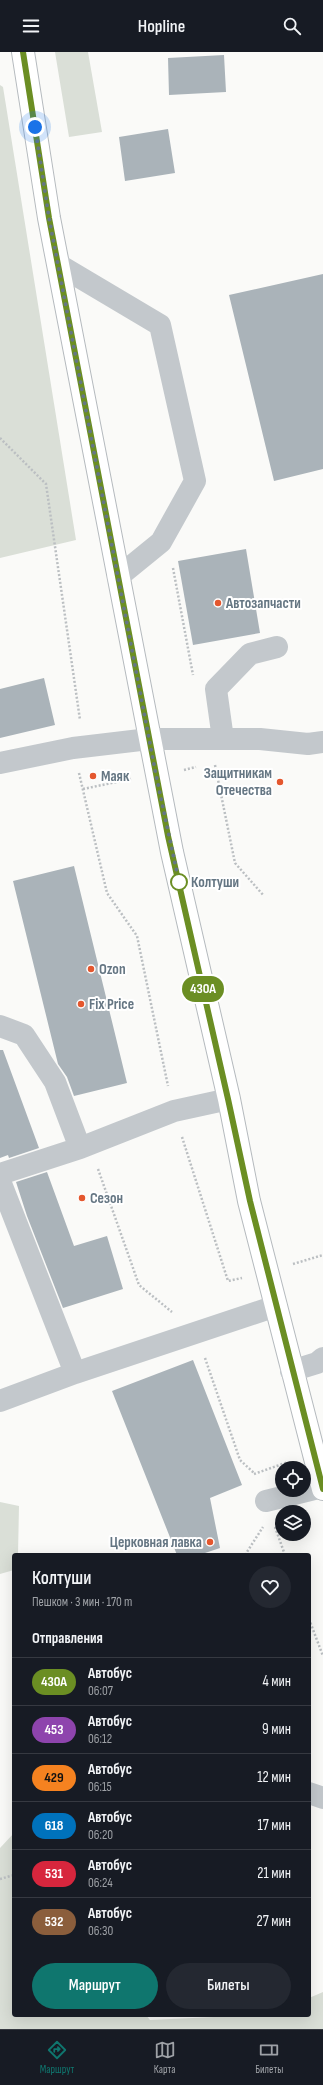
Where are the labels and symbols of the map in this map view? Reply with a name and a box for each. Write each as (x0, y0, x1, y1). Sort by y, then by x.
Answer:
your location (25, 117, 45, 137)
place label: Автозапчасти (225, 594, 301, 613)
marker: Автозапчасти (213, 598, 223, 608)
place label: Защитникам Отечества (204, 764, 272, 800)
place label: Маяк (101, 767, 130, 786)
marker: Маяк (88, 771, 98, 781)
marker: Защитникам Отечества (275, 777, 285, 787)
marker: Колтуши (170, 873, 188, 891)
place label: Колтуши (191, 873, 239, 892)
place label: Ozon (99, 960, 126, 979)
marker: Ozon (86, 964, 96, 974)
line badge: 430А (175, 976, 231, 1002)
place label: Fix Price (89, 995, 134, 1014)
marker: Fix Price (76, 999, 86, 1009)
place label: Сезон (90, 1189, 123, 1208)
marker: Сезон (77, 1193, 87, 1203)
place label: Церковная лавка (110, 1533, 202, 1552)
marker: Церковная лавка (205, 1537, 215, 1547)

